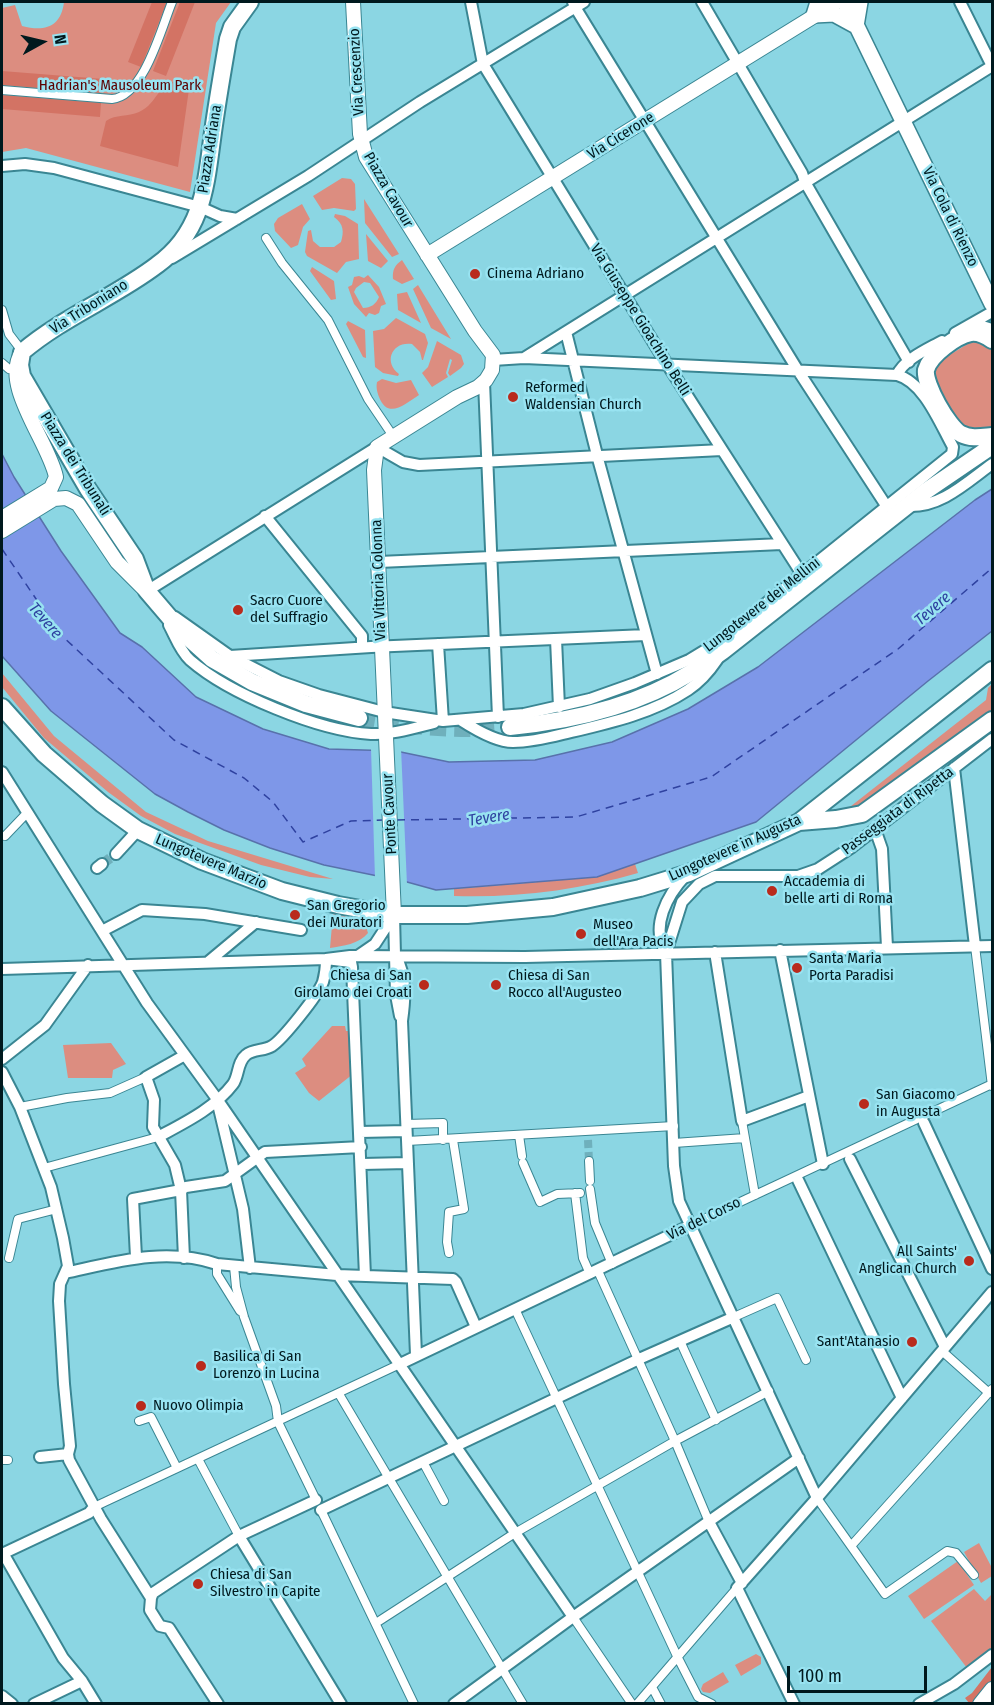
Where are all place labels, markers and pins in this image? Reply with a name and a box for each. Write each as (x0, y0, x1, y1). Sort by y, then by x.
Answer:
place label: Cinema Adriano (487, 265, 584, 283)
marker: Cinema Adriano (468, 267, 482, 281)
place label: Reformed Waldensian Church (525, 379, 642, 414)
marker: Reformed Waldensian Church (506, 390, 520, 404)
place label: Sacro Cuore del Suffragio (250, 592, 328, 627)
marker: Sacro Cuore del Suffragio (231, 603, 245, 617)
place label: Accademia di belle arti di Roma (784, 873, 893, 908)
marker: Accademia di belle arti di Roma (765, 884, 779, 898)
place label: San Gregorio dei Muratori (307, 897, 386, 932)
marker: San Gregorio dei Muratori (288, 908, 302, 922)
place label: Museo dell'Ara Pacis (593, 916, 673, 951)
marker: Museo dell'Ara Pacis (574, 927, 588, 941)
place label: Santa Maria Porta Paradisi (809, 950, 894, 985)
marker: Santa Maria Porta Paradisi (790, 961, 804, 975)
place label: Chiesa di San Girolamo dei Croati (294, 967, 412, 1002)
place label: Chiesa di San Rocco all'Augusteo (508, 967, 622, 1002)
marker: Chiesa di San Girolamo dei Croati (417, 978, 431, 992)
marker: Chiesa di San Rocco all'Augusteo (489, 978, 503, 992)
place label: San Giacomo in Augusta (876, 1086, 955, 1121)
marker: San Giacomo in Augusta (857, 1097, 871, 1111)
place label: All Saints' Anglican Church (859, 1243, 957, 1278)
marker: All Saints' Anglican Church (962, 1254, 976, 1268)
place label: Sant'Atanasio (817, 1333, 900, 1351)
marker: Sant'Atanasio (905, 1335, 919, 1349)
place label: Basilica di San Lorenzo in Lucina (213, 1348, 319, 1383)
marker: Basilica di San Lorenzo in Lucina (194, 1359, 208, 1373)
place label: Nuovo Olimpia (153, 1397, 244, 1415)
marker: Nuovo Olimpia (134, 1399, 148, 1413)
place label: Chiesa di San Silvestro in Capite (210, 1566, 320, 1601)
marker: Chiesa di San Silvestro in Capite (191, 1577, 205, 1591)

